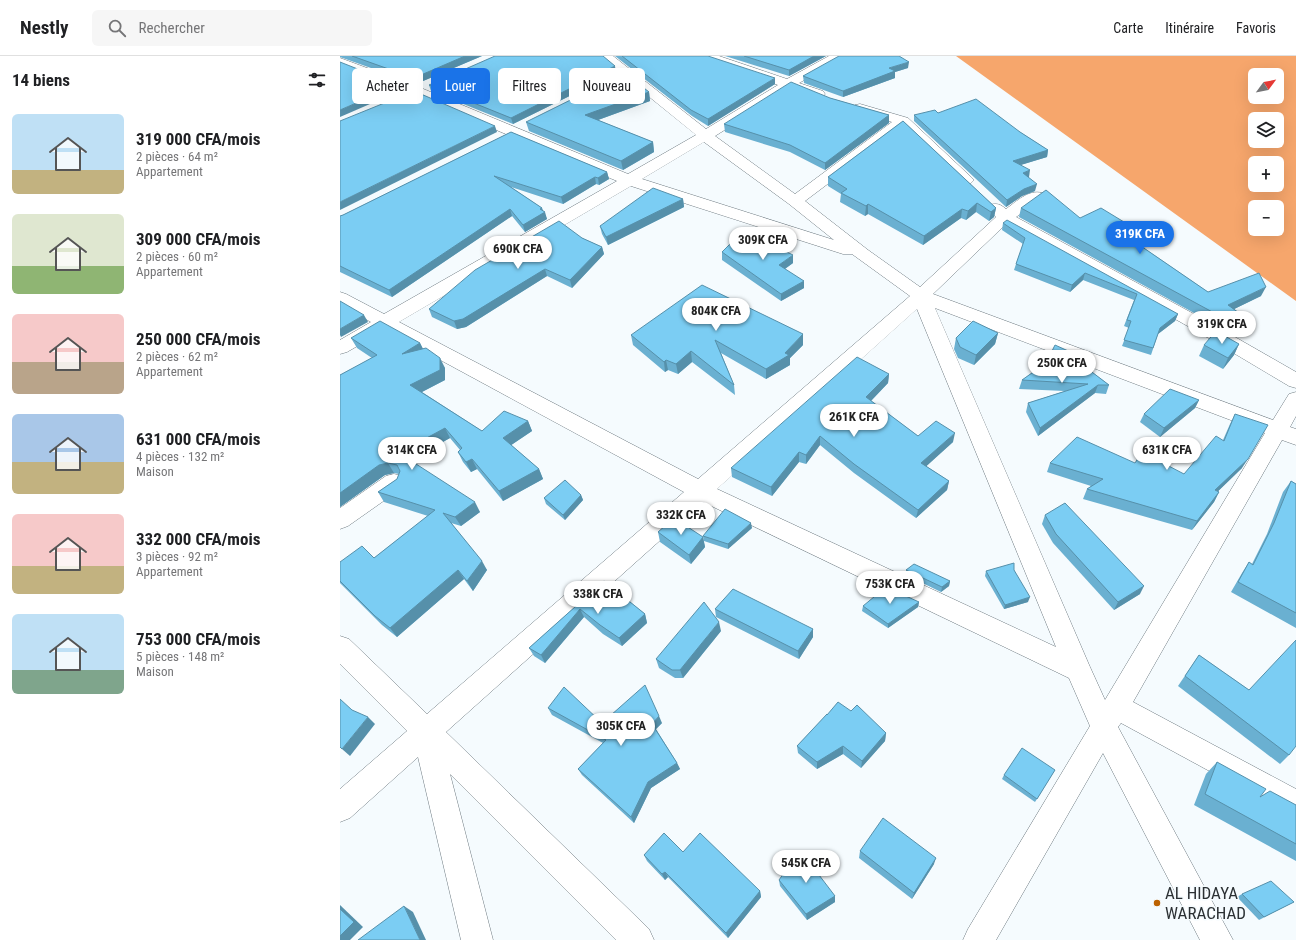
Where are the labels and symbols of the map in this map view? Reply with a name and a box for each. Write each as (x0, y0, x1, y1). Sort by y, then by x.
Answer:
north arrow (1248, 68, 1284, 104)
pin: 319K CFA (1099, 221, 1181, 255)
pin: 309K CFA (722, 227, 804, 261)
pin: 690K CFA (477, 236, 559, 270)
pin: 804K CFA (675, 298, 757, 332)
pin: 319K CFA (1181, 311, 1263, 345)
pin: 250K CFA (1021, 350, 1103, 384)
pin: 261K CFA (813, 404, 895, 438)
pin: 314K CFA (371, 437, 453, 471)
pin: 631K CFA (1126, 437, 1208, 471)
pin: 332K CFA (640, 502, 722, 536)
pin: 753K CFA (849, 571, 931, 605)
pin: 338K CFA (557, 581, 639, 615)
pin: 305K CFA (580, 713, 662, 747)
pin: 545K CFA (765, 850, 847, 884)
place label: AL HIDAYA WARACHAD (1165, 883, 1246, 923)
marker: AL HIDAYA WARACHAD (1152, 898, 1162, 908)

